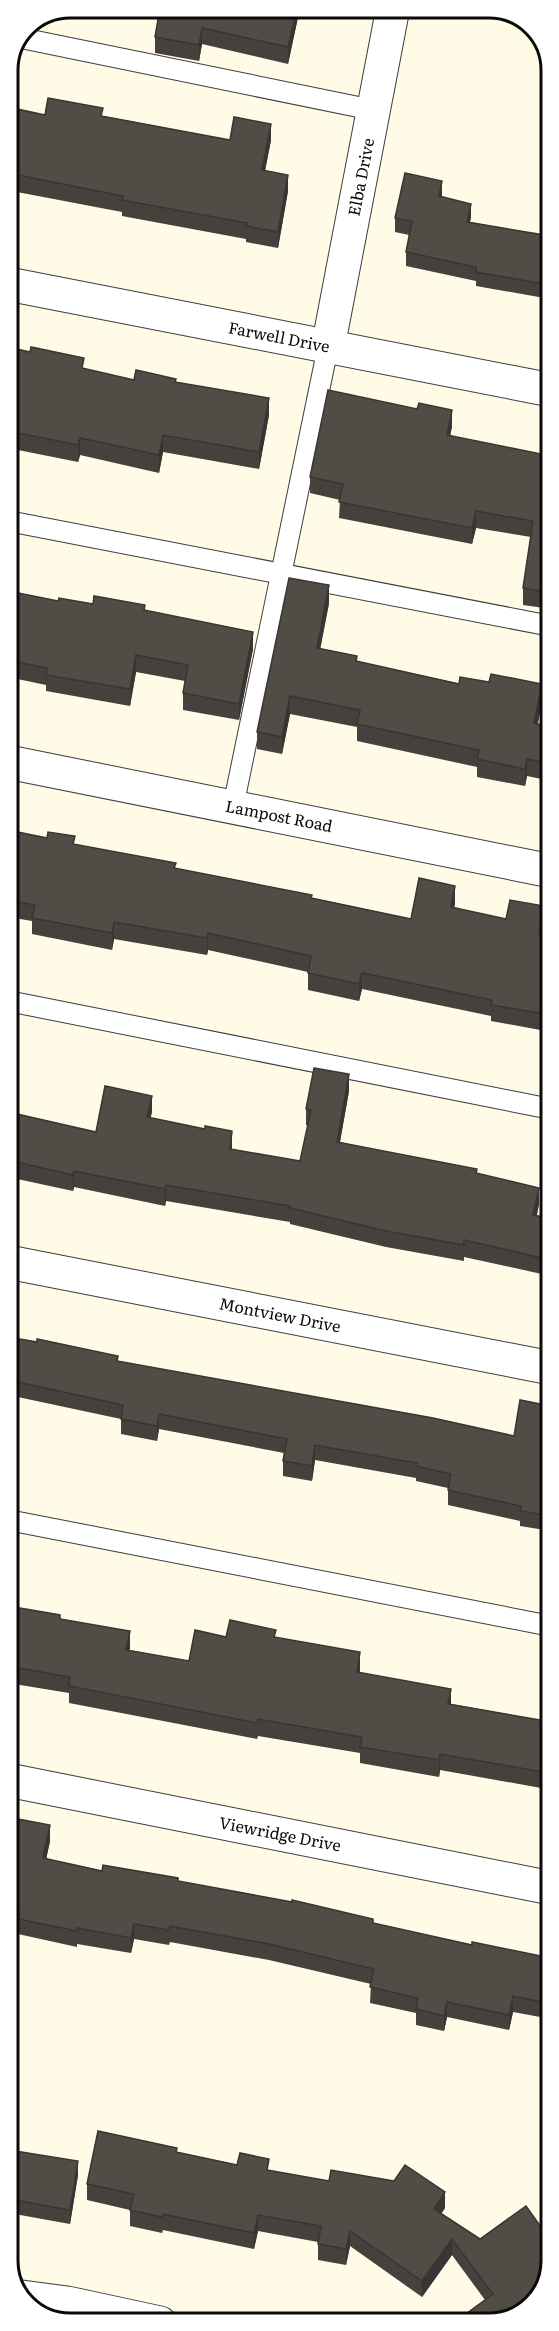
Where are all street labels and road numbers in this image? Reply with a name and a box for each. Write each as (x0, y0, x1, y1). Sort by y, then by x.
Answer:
street label: Elba Drive (341, 136, 379, 218)
street label: Farwell Drive (226, 314, 332, 358)
street label: Lampost Road (224, 793, 335, 837)
street label: Montview Drive (217, 1290, 343, 1338)
street label: Viewridge Drive (217, 1809, 343, 1857)

